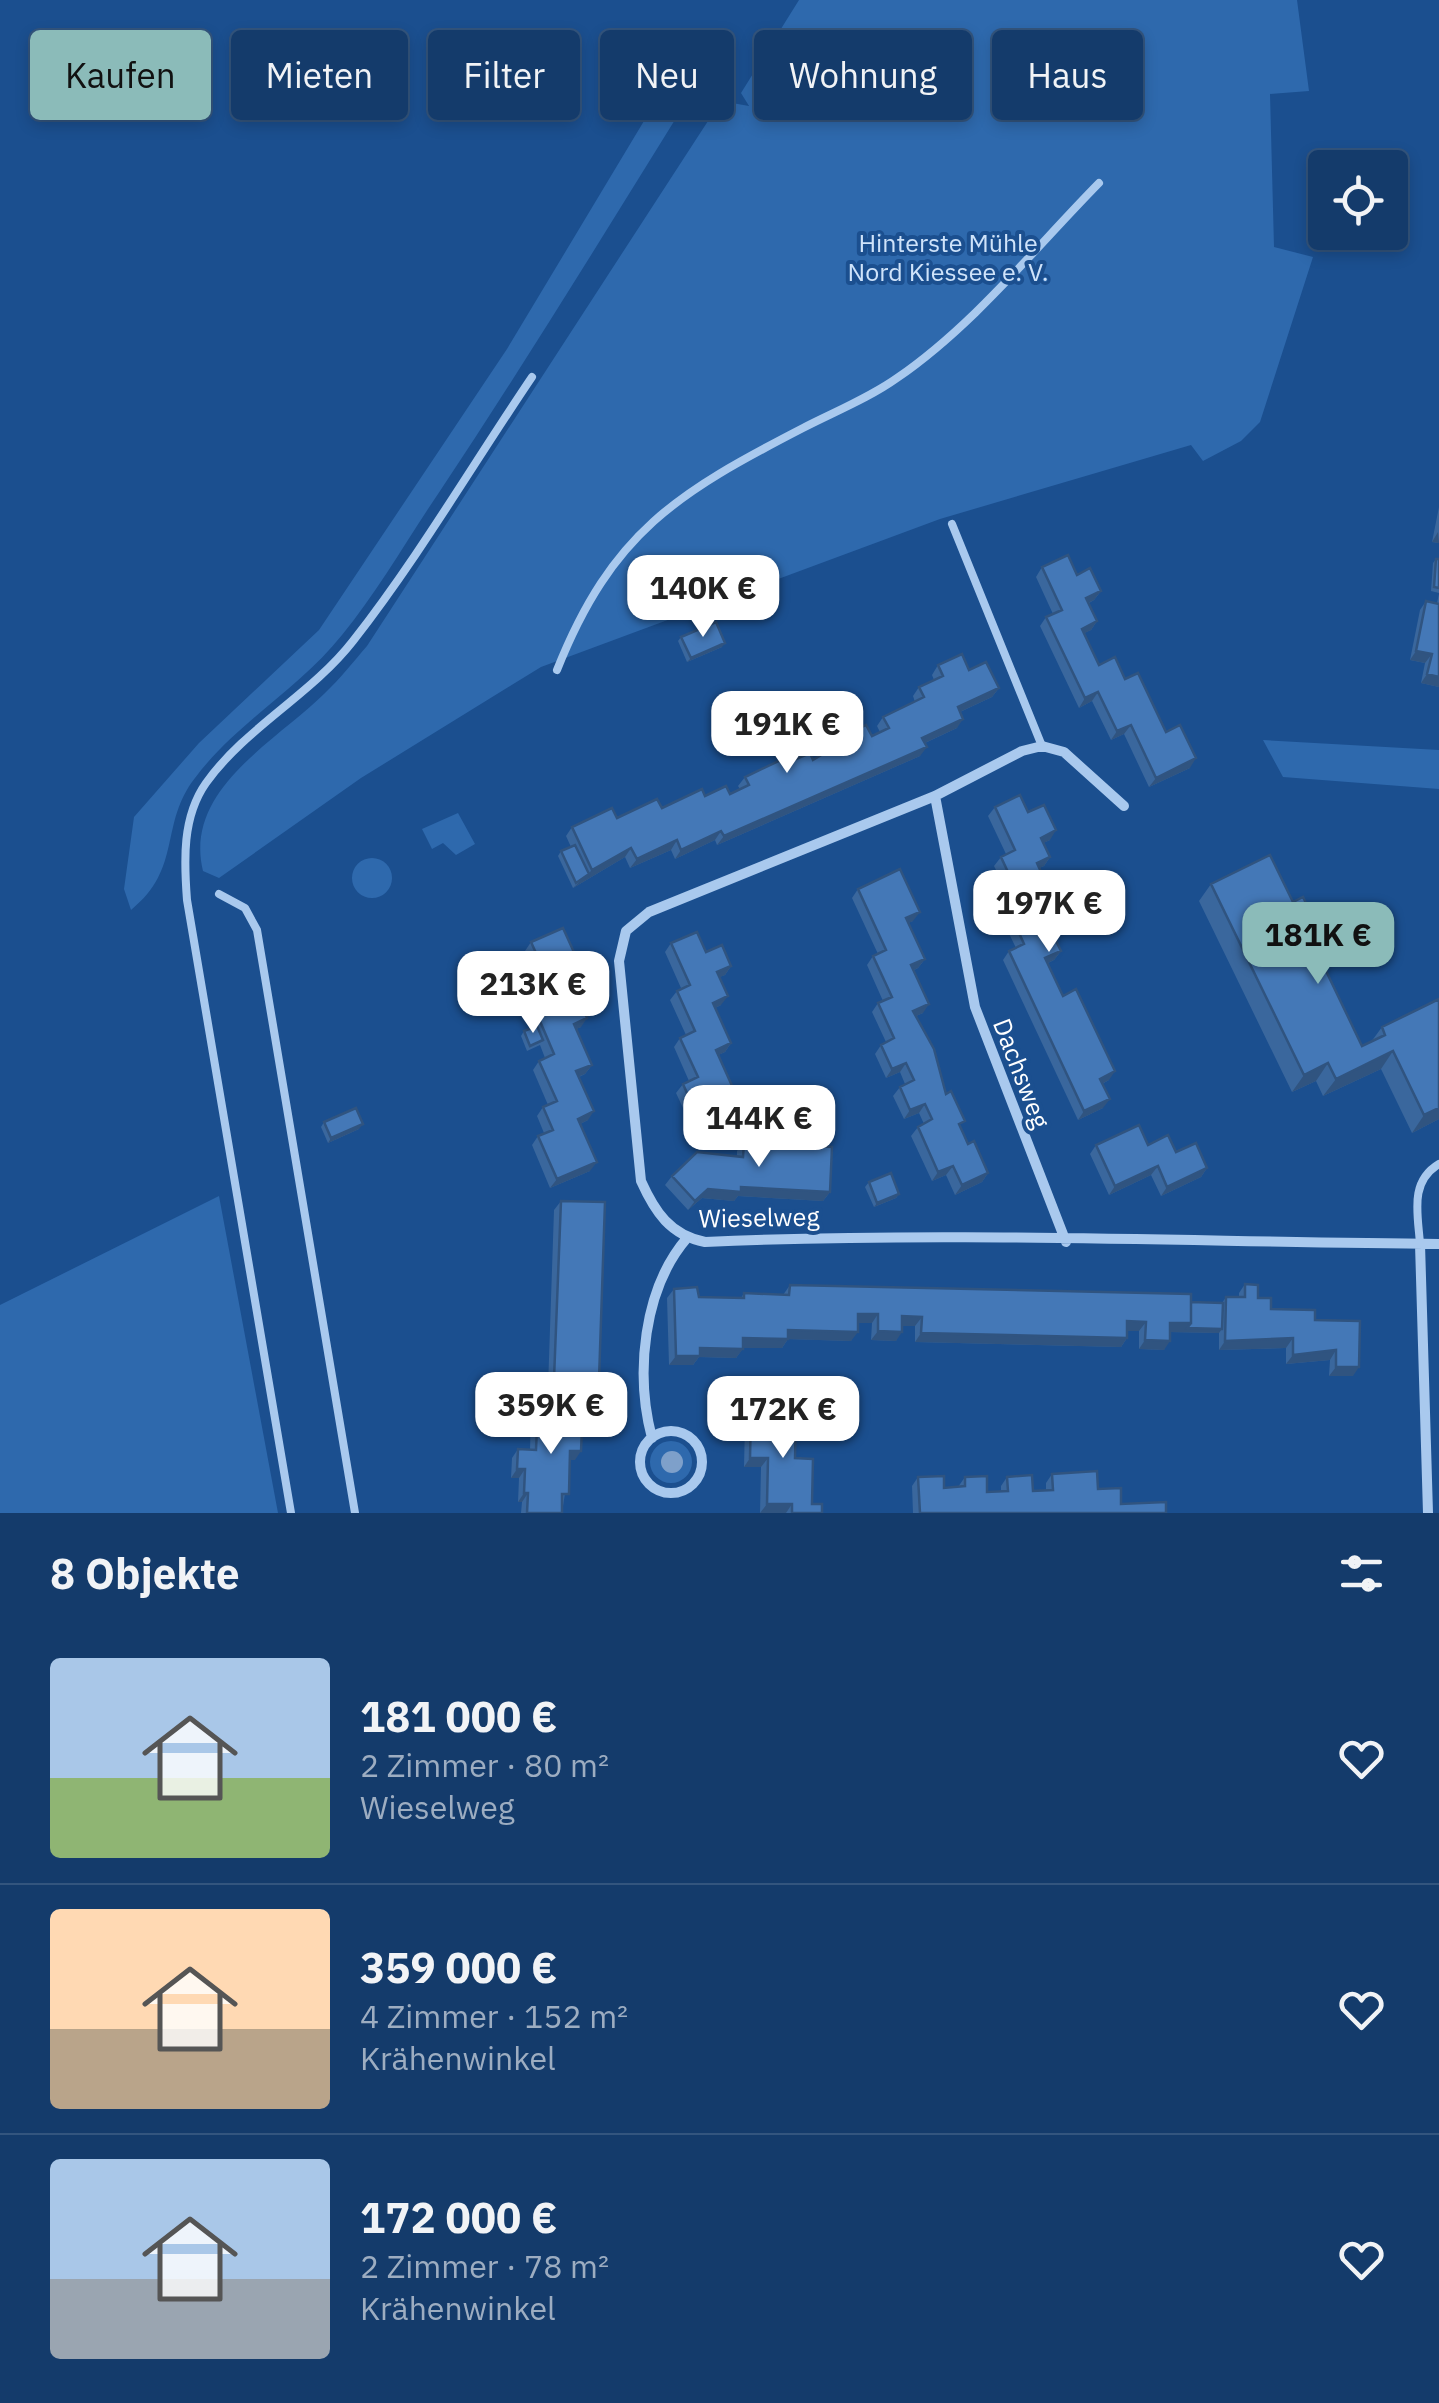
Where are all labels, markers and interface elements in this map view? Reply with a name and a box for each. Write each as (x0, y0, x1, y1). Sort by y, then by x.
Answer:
chip: Kaufen (30, 30, 211, 120)
chip: Mieten (231, 30, 408, 120)
chip: Filter (428, 30, 580, 120)
chip: Neu (600, 30, 734, 120)
chip: Wohnung (754, 30, 972, 120)
chip: Haus (992, 30, 1143, 120)
map controls (1308, 150, 1408, 250)
button: locate (1308, 150, 1408, 250)
park label: Hinterste Mühle Nord Kiessee e. V. (848, 226, 1048, 288)
pin: 140K € (622, 555, 784, 640)
text: 140K € (649, 566, 757, 608)
pin: 191K € (706, 691, 868, 776)
text: 191K € (733, 702, 841, 744)
pin: 197K € (968, 870, 1130, 955)
text: 197K € (995, 881, 1103, 923)
pin: 181K € (1237, 902, 1399, 987)
text: 181K € (1264, 913, 1372, 955)
pin: 213K € (452, 951, 614, 1036)
text: 213K € (479, 962, 587, 1004)
street label: Dachsweg (986, 1013, 1058, 1133)
pin: 144K € (678, 1085, 840, 1170)
text: 144K € (705, 1096, 813, 1138)
street label: Wieselweg (698, 1199, 820, 1235)
pin: 359K € (470, 1372, 632, 1457)
pin: 172K € (702, 1376, 864, 1461)
text: 359K € (497, 1383, 605, 1425)
text: 172K € (729, 1387, 837, 1429)
text: 8 Objekte (50, 1546, 240, 1601)
icon: filters (1334, 1546, 1389, 1601)
text: 181 000 € (360, 1689, 557, 1744)
icon: home (130, 1698, 250, 1818)
icon: heart (1334, 1731, 1389, 1786)
text: 2 Zimmer · 80 m² (360, 1744, 609, 1786)
text: Wieselweg (360, 1786, 515, 1828)
text: 359 000 € (360, 1940, 557, 1995)
icon: home (130, 1949, 250, 2069)
icon: heart (1334, 1982, 1389, 2037)
text: 4 Zimmer · 152 m² (360, 1995, 628, 2037)
text: Krähenwinkel (360, 2037, 556, 2079)
text: 172 000 € (360, 2190, 557, 2245)
icon: home (130, 2199, 250, 2319)
icon: heart (1334, 2232, 1389, 2287)
text: 2 Zimmer · 78 m² (360, 2245, 609, 2287)
text: Krähenwinkel (360, 2287, 556, 2329)

